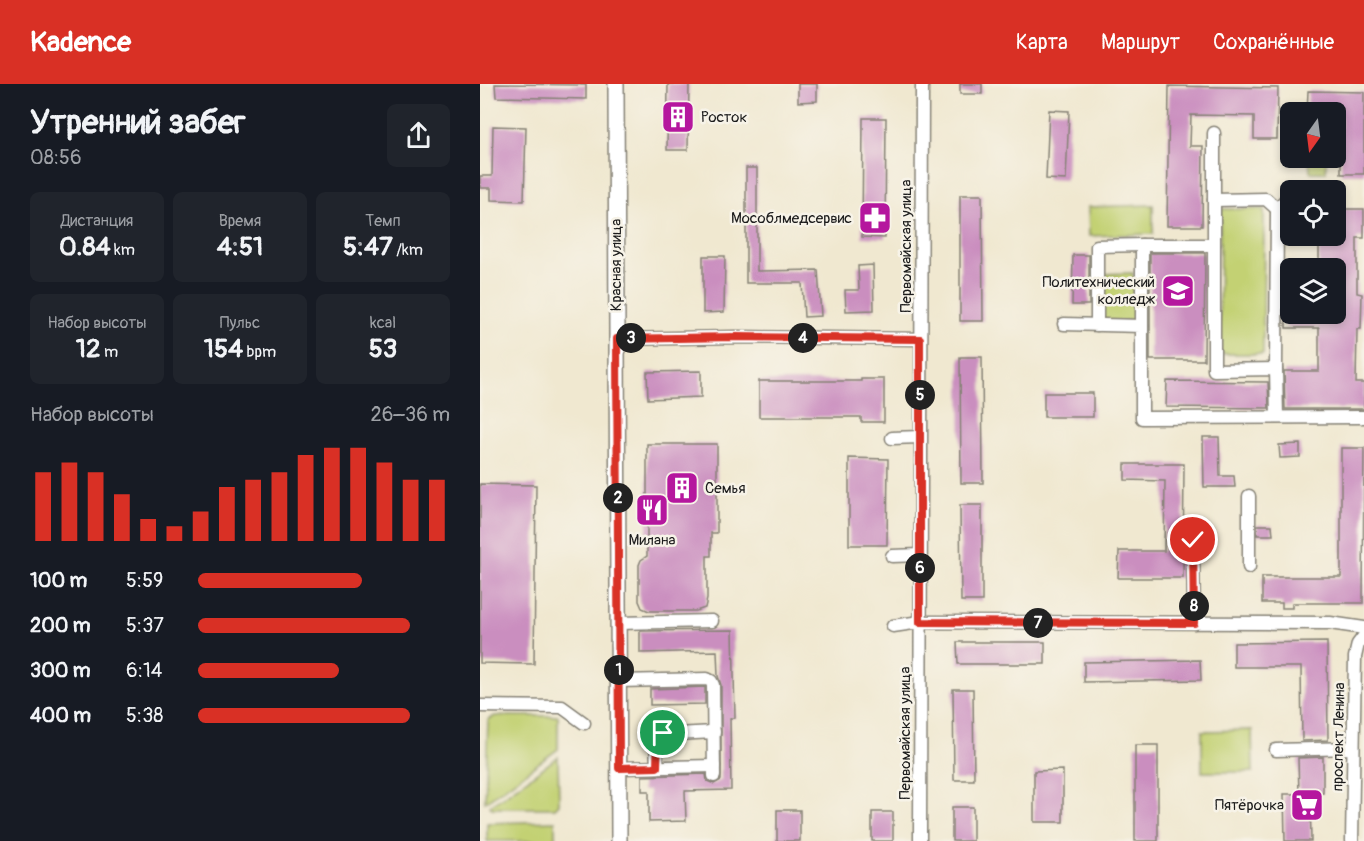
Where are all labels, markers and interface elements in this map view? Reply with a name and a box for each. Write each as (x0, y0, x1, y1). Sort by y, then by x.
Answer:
text: Kadence (30, 25, 131, 60)
text: Карта (1016, 29, 1068, 56)
text: Маршрут (1101, 29, 1180, 56)
text: Сохранённые (1213, 29, 1334, 56)
building icon: Росток (660, 99, 696, 135)
text: Утренний забег (30, 102, 246, 143)
north arrow (1280, 102, 1346, 168)
map controls (1280, 102, 1346, 324)
button: share (387, 104, 450, 167)
place label: Росток (701, 108, 747, 127)
text: 08:56 (30, 145, 82, 170)
street label: Первомайская улица (897, 179, 916, 312)
button: locate (1280, 180, 1346, 246)
pharmacy icon: Мособлмедсервис (857, 200, 893, 236)
place label: Мособлмедсервис (731, 209, 852, 228)
text: Дистанция (61, 211, 133, 231)
text: Время (219, 211, 261, 231)
text: Темп (365, 211, 401, 231)
street label: Красная улица (607, 219, 626, 311)
text: 0.84 (59, 231, 111, 263)
text: 4:51 (217, 231, 263, 263)
text: 5:47 (343, 231, 393, 263)
text: km (111, 240, 135, 260)
text: /km (393, 240, 423, 260)
button: layers (1280, 258, 1346, 324)
place label: Политехнический колледж (1043, 273, 1155, 309)
school or university icon: Политехнический колледж (1160, 273, 1196, 309)
text: Набор высоты (47, 313, 147, 333)
text: Пульс (220, 313, 260, 333)
text: kcal (370, 313, 396, 333)
pin: 3 (616, 323, 646, 353)
pin: 4 (788, 323, 818, 353)
text: 3 (627, 328, 635, 348)
text: 4 (798, 328, 808, 348)
text: 12 (76, 333, 101, 365)
text: 154 (204, 333, 243, 365)
text: 53 (369, 333, 397, 365)
text: m (101, 342, 118, 362)
text: bpm (243, 342, 276, 362)
pin: 5 (905, 380, 935, 410)
text: 5 (916, 385, 924, 405)
text: Набор высоты (30, 402, 154, 427)
text: 26–36 m (371, 402, 450, 427)
building icon: Семья (664, 470, 700, 506)
place label: Семья (705, 479, 746, 498)
pin: 2 (603, 483, 633, 513)
text: 2 (614, 488, 622, 508)
restaurant icon: Милана (634, 492, 670, 528)
pin (1167, 514, 1218, 565)
icon: check (1176, 523, 1209, 556)
place label: Милана (629, 531, 675, 550)
pin: 6 (905, 553, 935, 583)
text: 6 (915, 558, 925, 578)
text: 100 m (30, 568, 87, 593)
text: 5:59 (126, 568, 163, 593)
pin: 8 (1179, 591, 1209, 621)
text: 8 (1190, 596, 1198, 616)
pin: 7 (1023, 608, 1053, 638)
text: 200 m (30, 613, 91, 638)
text: 5:37 (126, 613, 164, 638)
text: 7 (1034, 613, 1042, 633)
pin: 1 (604, 655, 634, 685)
text: 300 m (30, 658, 91, 683)
text: 6:14 (126, 658, 162, 683)
text: 1 (616, 660, 622, 680)
street label: Первомайская улица (896, 666, 915, 799)
street label: проспект Ленина (1329, 682, 1349, 792)
text: 400 m (30, 703, 91, 728)
text: 5:38 (126, 703, 163, 728)
pin (637, 707, 688, 758)
icon: arrive (646, 716, 679, 749)
supermarket icon: Пятёрочка (1289, 787, 1325, 823)
place label: Пятёрочка (1215, 796, 1284, 815)

